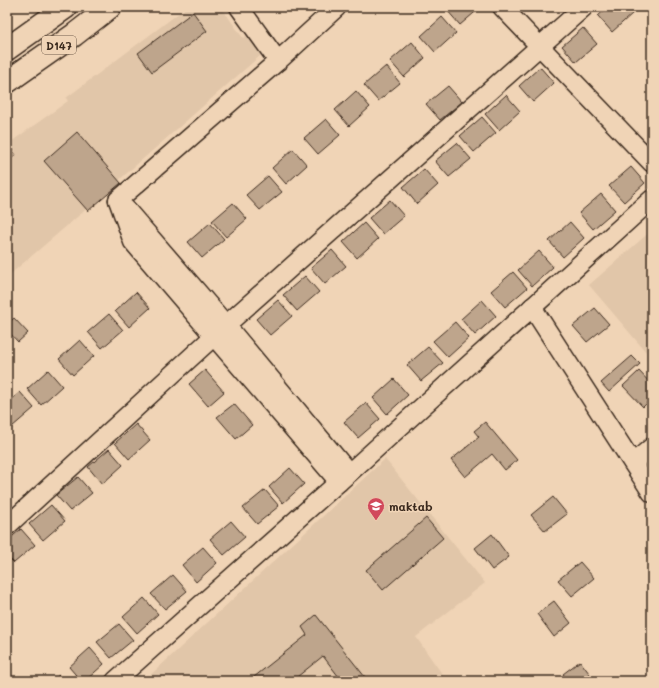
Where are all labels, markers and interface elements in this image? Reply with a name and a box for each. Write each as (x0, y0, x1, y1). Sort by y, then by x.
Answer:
road number: D147 (42, 36, 76, 54)
school or university icon: maktab (366, 496, 386, 521)
place label: maktab (389, 498, 433, 514)

